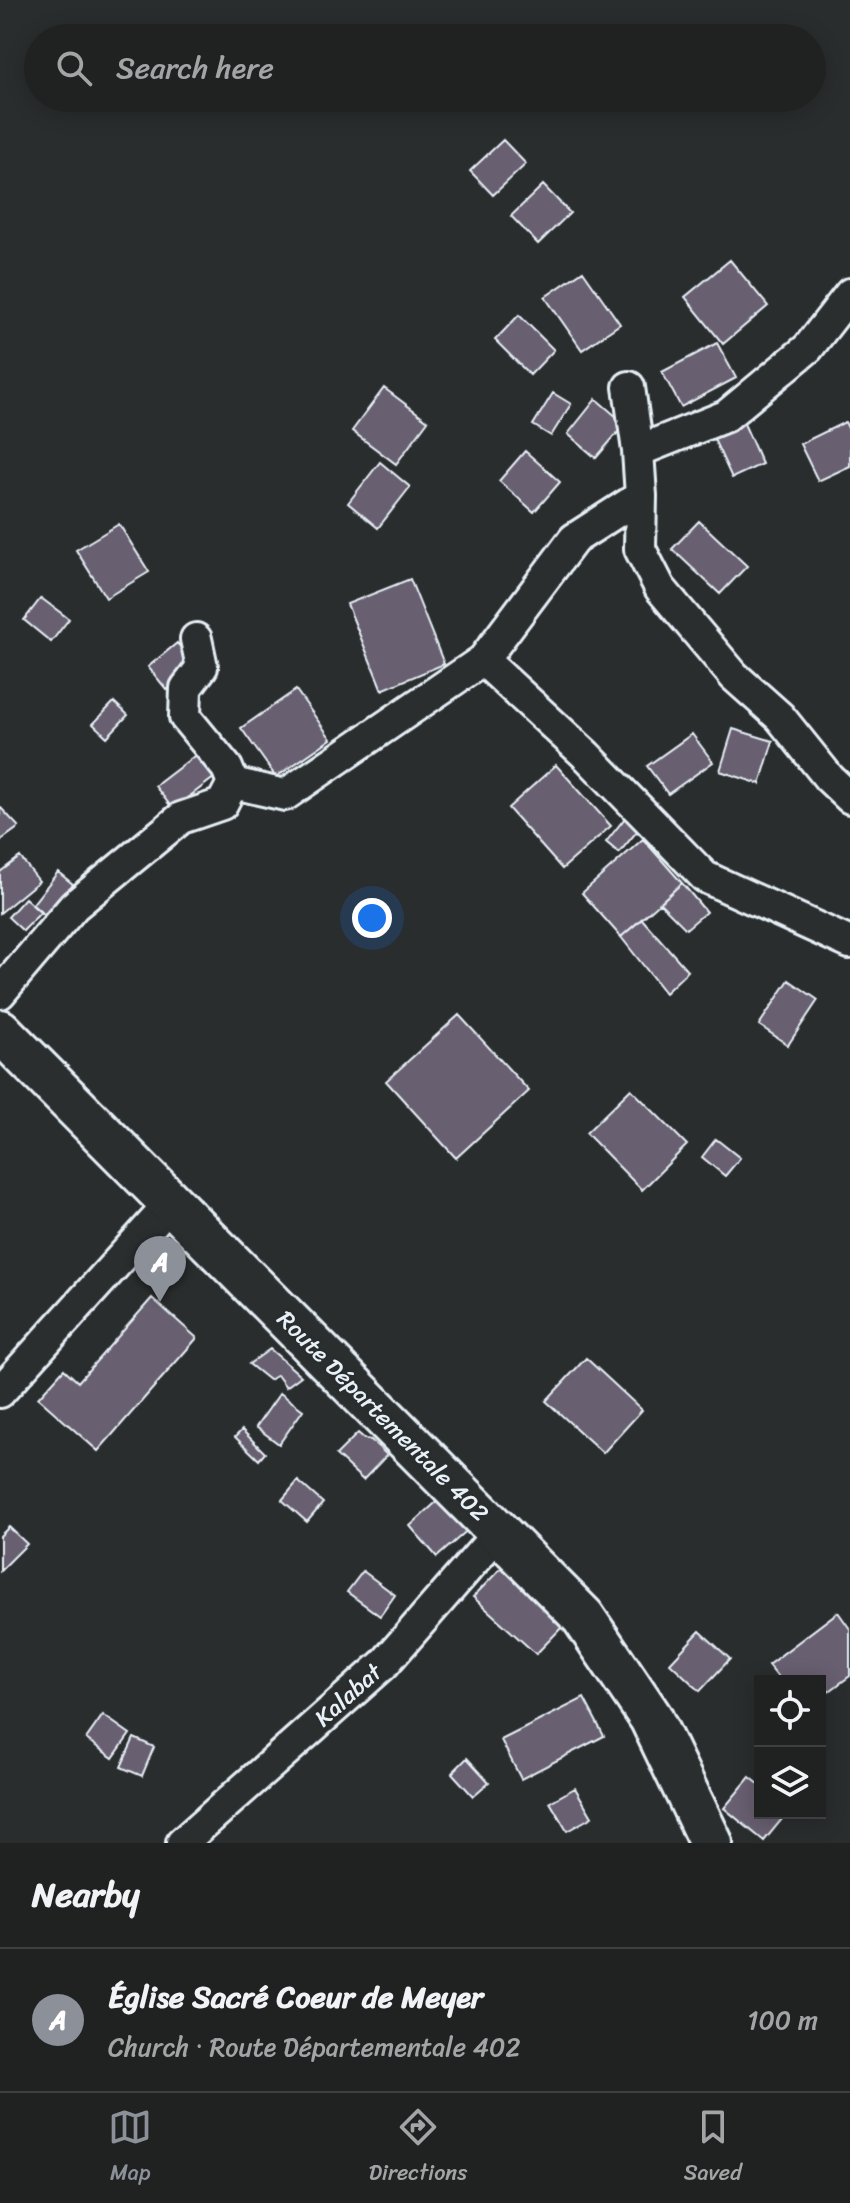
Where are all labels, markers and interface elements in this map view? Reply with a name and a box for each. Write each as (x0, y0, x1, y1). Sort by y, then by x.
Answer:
search box (24, 24, 826, 112)
text: Search here (116, 41, 274, 95)
icon: search (52, 46, 96, 90)
your location (352, 898, 392, 938)
pin: A (134, 1236, 186, 1302)
street label: Route Départementale 402 (267, 1300, 499, 1532)
street label: Kalabat (304, 1652, 393, 1737)
map controls (754, 1675, 826, 1819)
button: locate (754, 1675, 826, 1747)
button: layers (754, 1747, 826, 1819)
text: Nearby (32, 1865, 140, 1925)
text: Église Sacré Coeur de Meyer (108, 1970, 483, 2024)
text: A (49, 1997, 67, 2043)
text: 100 m (747, 1997, 818, 2043)
text: Church · Route Départementale 402 (108, 2024, 520, 2070)
tab: Map (108, 2105, 152, 2192)
tab: Directions (369, 2105, 467, 2192)
tab: Saved (684, 2105, 742, 2192)

